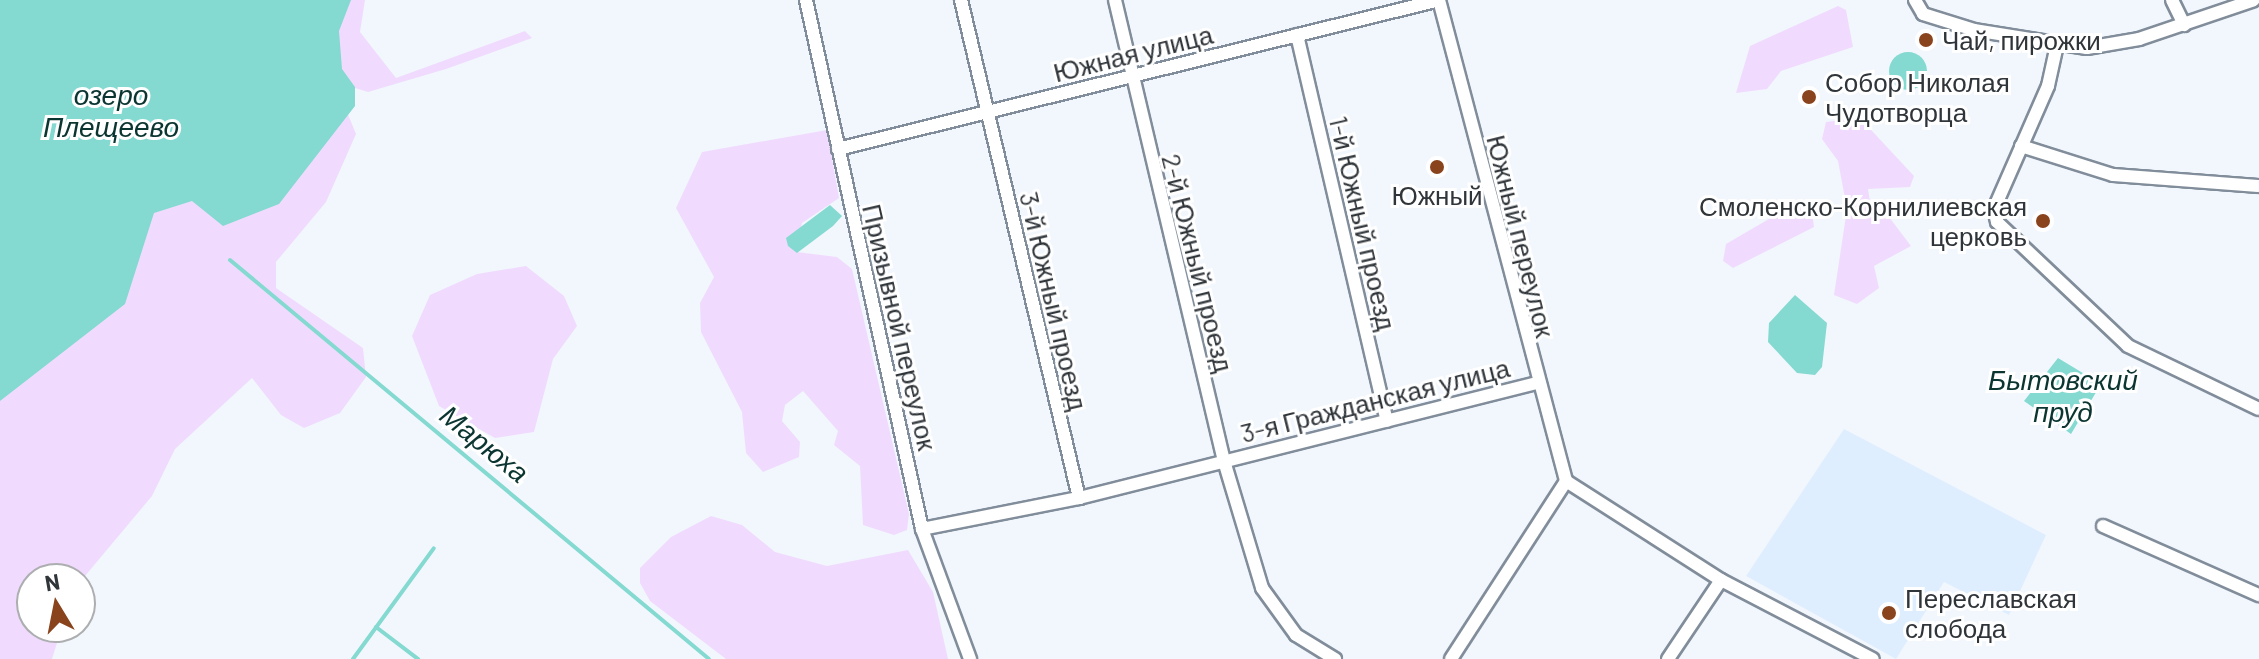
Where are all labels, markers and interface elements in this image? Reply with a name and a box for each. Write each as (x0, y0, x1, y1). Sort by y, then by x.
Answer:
street label: Южная улица (1050, 18, 1216, 88)
place label: Чай, пирожки (1942, 24, 2101, 56)
marker: Чай, пирожки (1917, 31, 1935, 49)
place label: Собор Николая Чудотворца (1825, 66, 2010, 128)
water label: озеро Плещеево (43, 77, 179, 143)
marker: Собор Николая Чудотворца (1800, 88, 1818, 106)
street label: 1-й Южный проезд (1323, 113, 1403, 333)
street label: Южный переулок (1481, 132, 1561, 340)
street label: 2-й Южный проезд (1156, 151, 1240, 375)
marker: Южный (1428, 158, 1446, 176)
place label: Южный (1391, 179, 1483, 211)
street label: 3-й Южный проезд (1014, 189, 1094, 413)
place label: Смоленско-Корнилиевская церковь (1699, 190, 2027, 252)
street label: Призывной переулок (857, 201, 943, 453)
marker: Смоленско-Корнилиевская церковь (2034, 212, 2052, 230)
street label: 3-я Гражданская улица (1237, 351, 1513, 449)
water label: Бытовский пруд (1988, 362, 2138, 428)
water label: Марюха (434, 397, 536, 489)
north arrow (16, 563, 96, 643)
text: N (43, 567, 62, 595)
place label: Переславская слобода (1905, 582, 2077, 644)
marker: Переславская слобода (1880, 604, 1898, 622)

